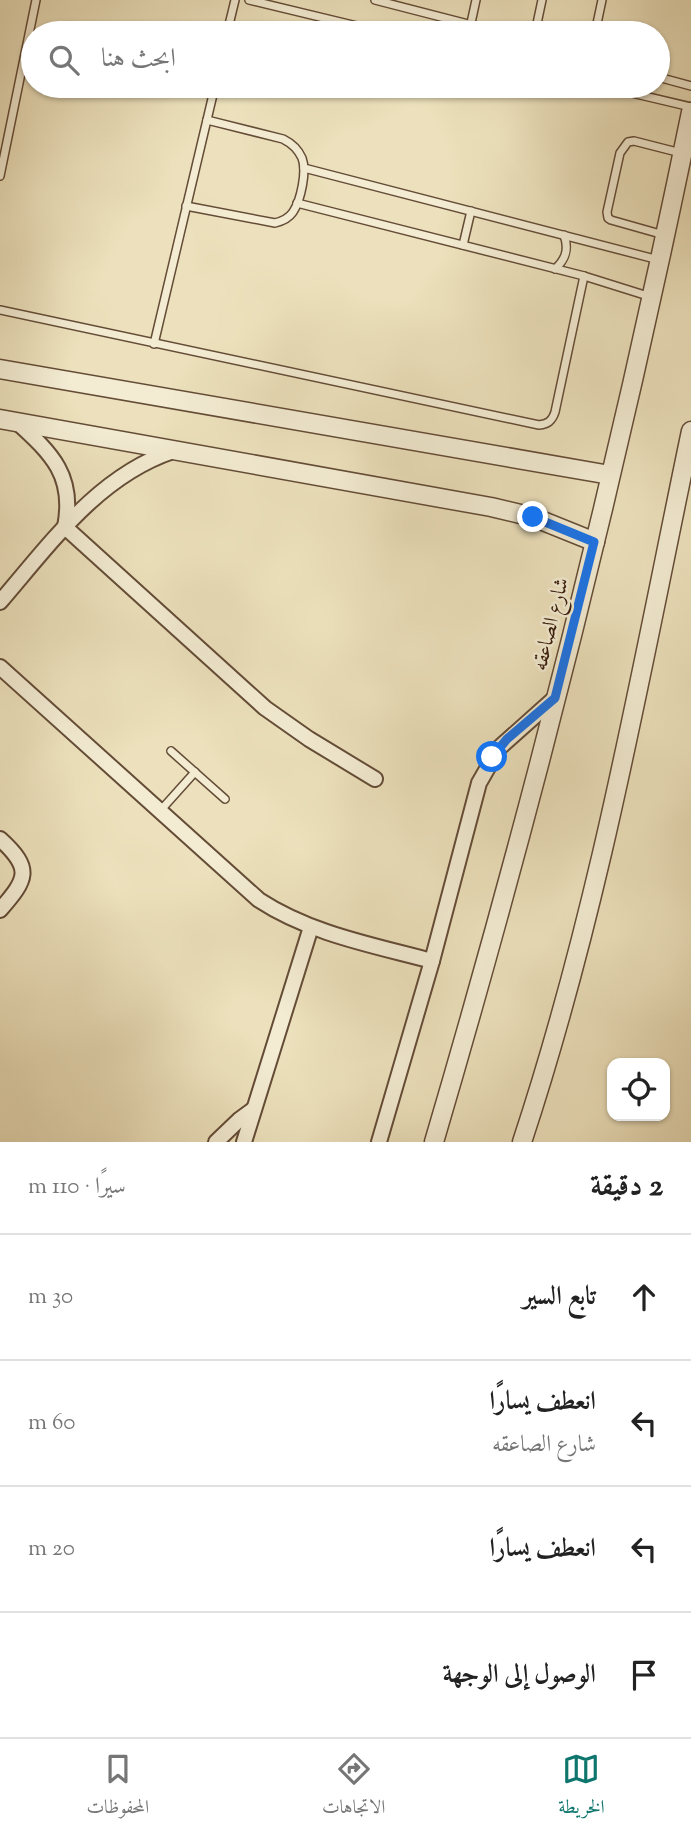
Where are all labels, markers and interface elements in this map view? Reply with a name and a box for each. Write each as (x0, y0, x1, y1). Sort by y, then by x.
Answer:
search box (21, 21, 670, 98)
icon: search (45, 41, 83, 79)
text: ابحث هنا (101, 41, 176, 78)
route end (517, 501, 548, 532)
street label: شارع الصاعقه (526, 575, 579, 674)
route start (476, 741, 507, 772)
map controls (607, 1058, 670, 1121)
button: locate (607, 1058, 670, 1121)
text: 2 دقيقة (590, 1166, 663, 1209)
text: سيرًا · 110 m (28, 1171, 126, 1204)
icon: ahead (625, 1278, 663, 1316)
text: تابع السير (523, 1279, 596, 1316)
text: 30 m (28, 1281, 73, 1314)
text: انعطف يسارًا (489, 1384, 596, 1421)
icon: left (625, 1404, 663, 1442)
text: 60 m (28, 1407, 76, 1440)
text: شارع الصاعقه (492, 1429, 596, 1462)
icon: left (625, 1530, 663, 1568)
text: انعطف يسارًا (489, 1531, 596, 1568)
text: 20 m (28, 1533, 75, 1566)
icon: arrive (625, 1656, 663, 1694)
text: الوصول إلى الوجهة (442, 1657, 596, 1694)
tab: المحفوظات (86, 1750, 149, 1825)
tab: الاتجاهات (322, 1750, 385, 1825)
tab: الخريطة (558, 1750, 605, 1825)

